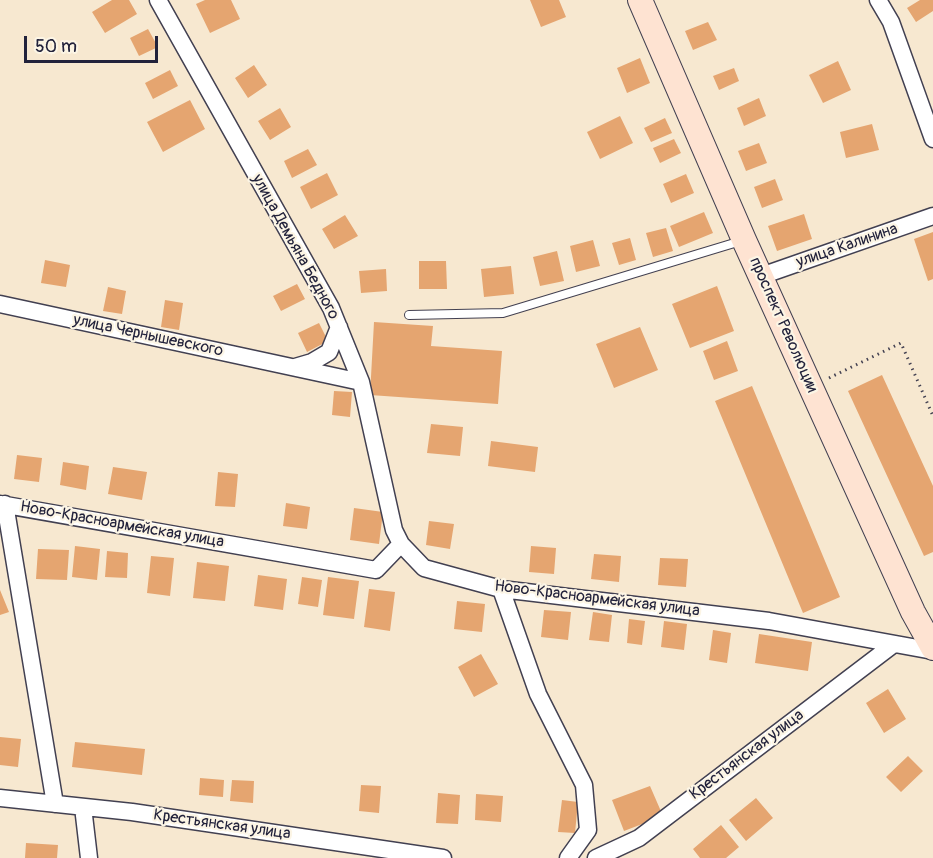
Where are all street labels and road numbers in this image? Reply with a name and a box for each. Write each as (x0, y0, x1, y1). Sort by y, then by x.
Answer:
street label: улица Демьяна Бедного (247, 171, 343, 323)
street label: улица Калинина (794, 220, 900, 272)
street label: проспект Революции (745, 255, 821, 395)
street label: улица Чернышевского (71, 311, 225, 361)
street label: Ново-Красноармейская улица (19, 498, 225, 552)
street label: Ново-Красноармейская улица (493, 577, 701, 621)
street label: Крестьянская улица (686, 706, 808, 804)
street label: Крестьянская улица (152, 806, 292, 844)

